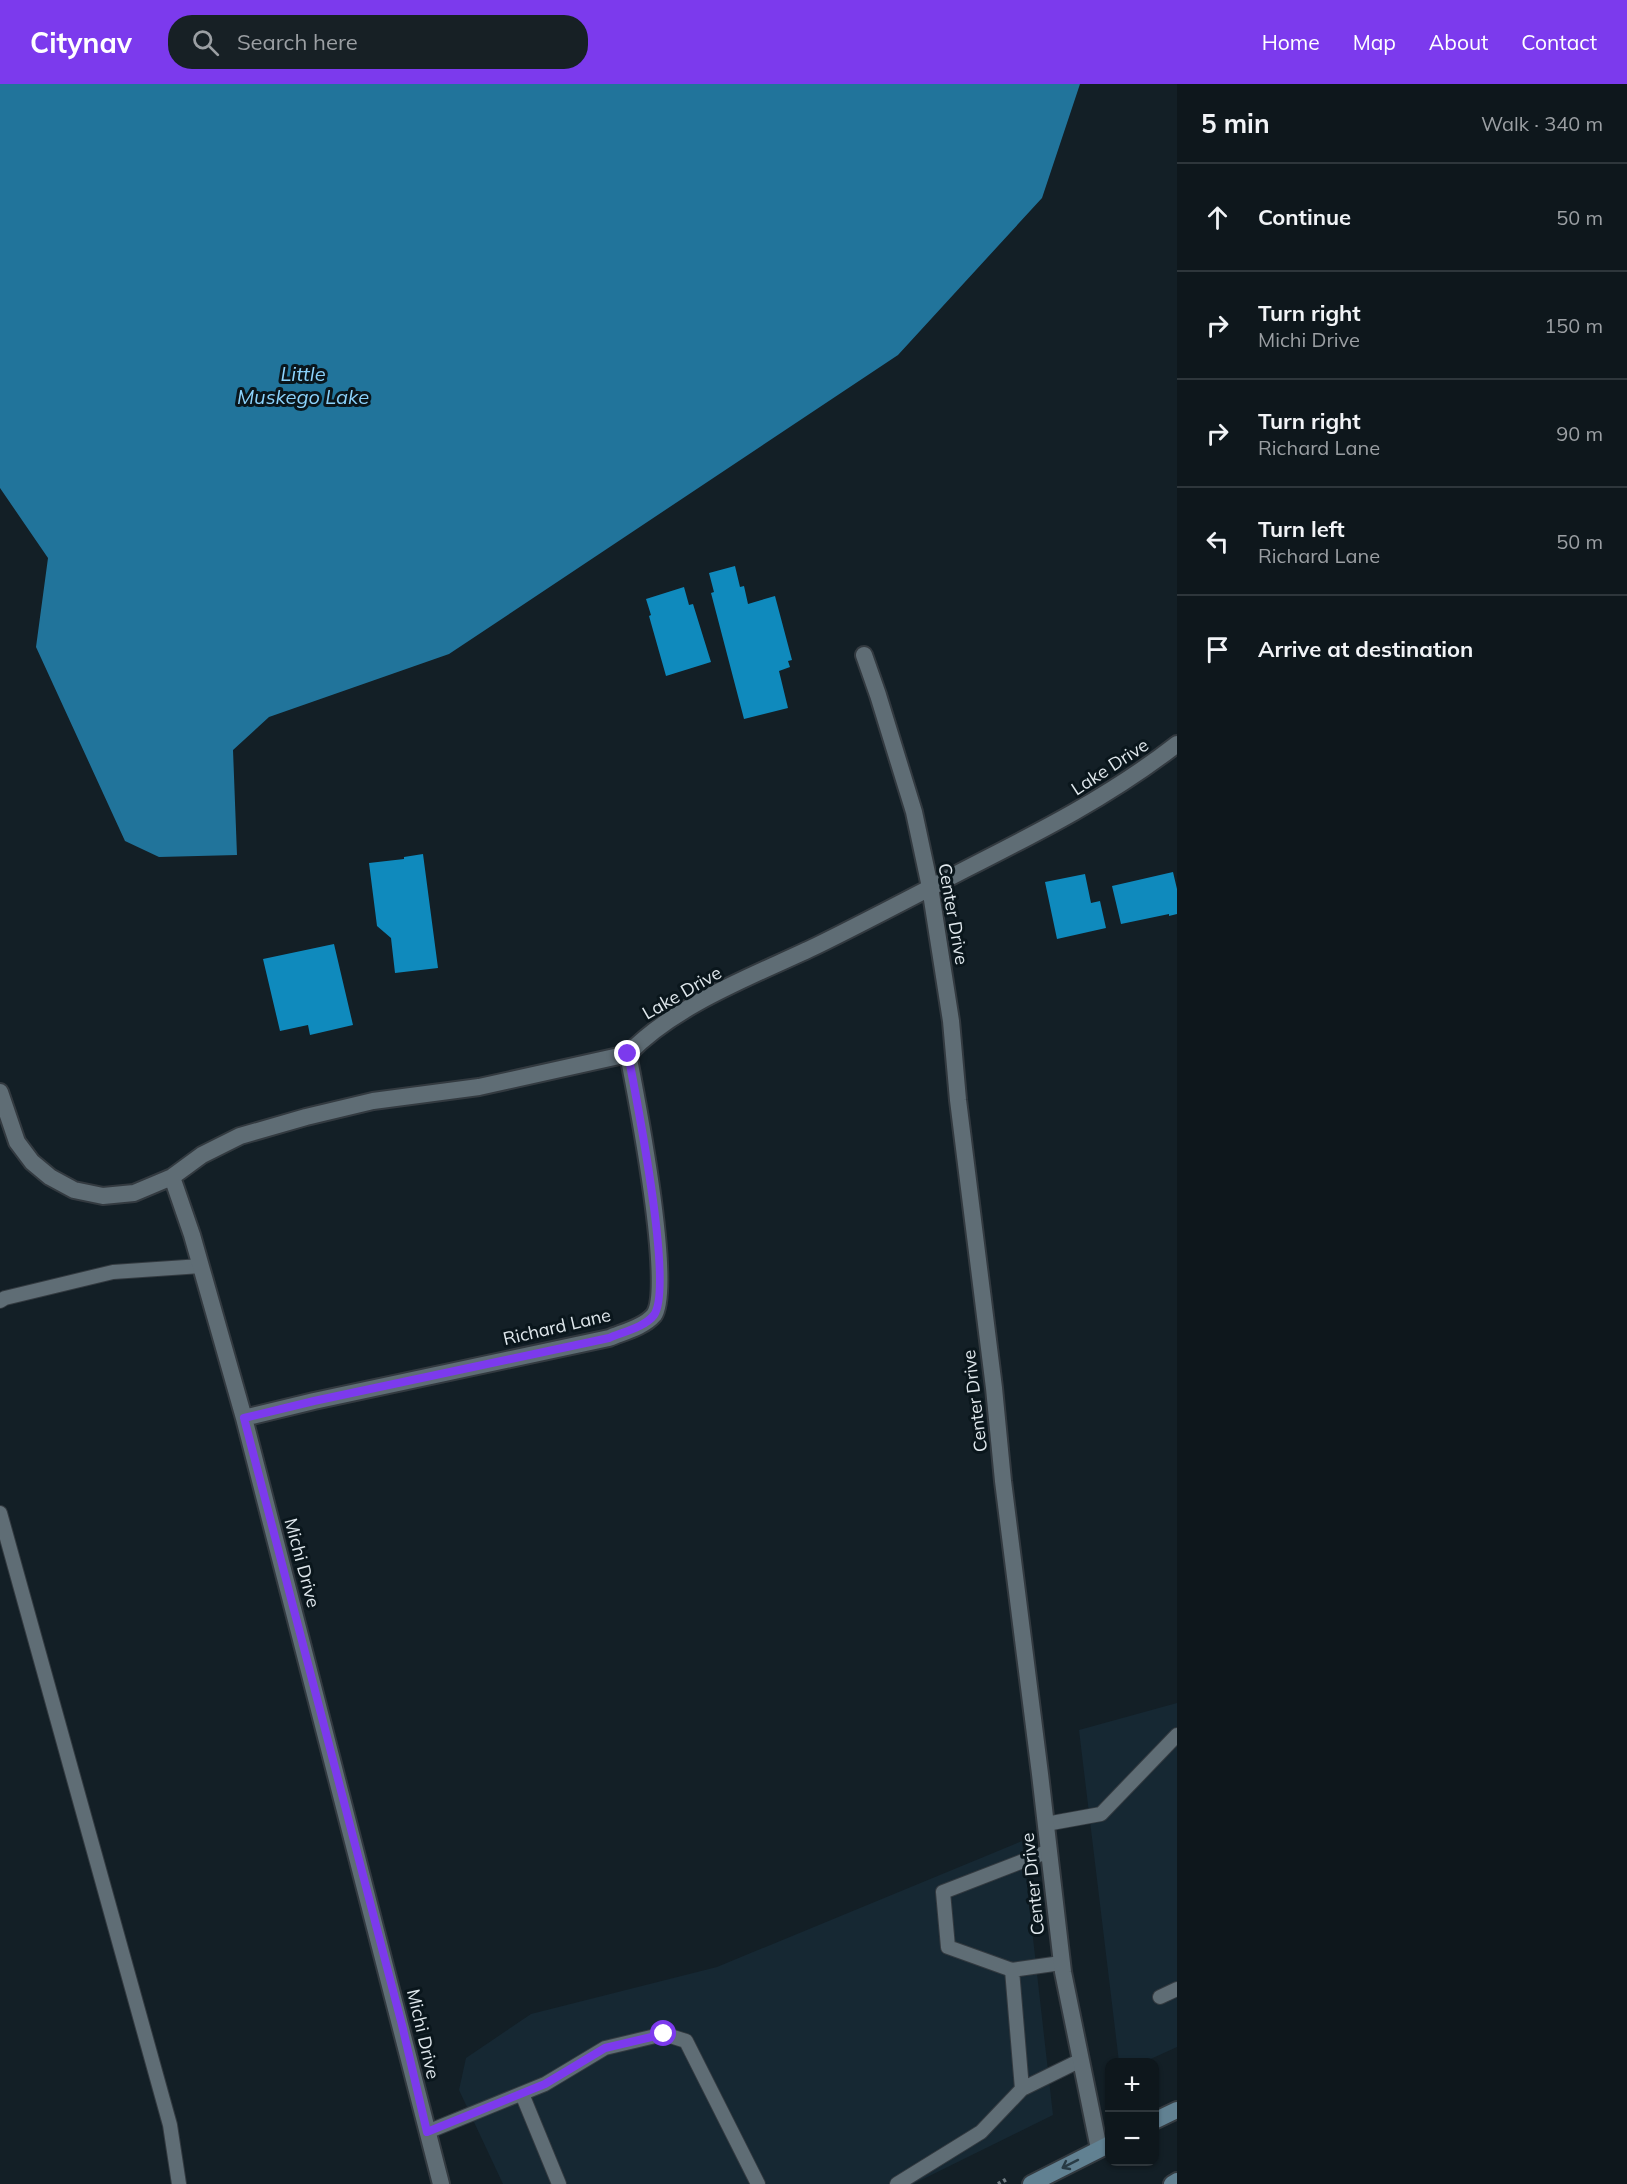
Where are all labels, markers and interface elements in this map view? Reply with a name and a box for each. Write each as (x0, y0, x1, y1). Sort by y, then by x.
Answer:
search box (168, 15, 588, 69)
text: Citynav (30, 25, 132, 60)
icon: search (189, 26, 222, 59)
text: Search here (237, 28, 358, 56)
text: Home (1262, 29, 1320, 55)
text: Map (1353, 29, 1396, 55)
text: About (1429, 29, 1488, 55)
text: Contact (1521, 29, 1597, 55)
text: 5 min (1201, 107, 1270, 140)
text: Walk · 340 m (1481, 111, 1603, 136)
icon: ahead (1201, 201, 1234, 234)
text: Continue (1258, 203, 1351, 231)
text: 50 m (1556, 205, 1603, 230)
text: Turn right (1258, 299, 1361, 327)
icon: right (1201, 309, 1234, 342)
text: 150 m (1544, 313, 1603, 338)
text: Michi Drive (1258, 327, 1360, 352)
water label: Little Muskego Lake (237, 361, 369, 409)
text: Turn right (1258, 407, 1361, 435)
icon: right (1201, 417, 1234, 450)
text: 90 m (1556, 421, 1603, 446)
text: Richard Lane (1258, 435, 1380, 460)
text: Turn left (1258, 515, 1345, 543)
icon: left (1201, 525, 1234, 558)
text: 50 m (1556, 529, 1603, 554)
text: Richard Lane (1258, 543, 1380, 568)
icon: arrive (1201, 633, 1234, 666)
text: Arrive at destination (1258, 635, 1473, 663)
street label: Lake Drive (1067, 733, 1153, 800)
street label: Center Drive (933, 861, 974, 967)
street label: Lake Drive (638, 961, 725, 1024)
route end (614, 1040, 640, 1066)
street label: Richard Lane (501, 1303, 613, 1350)
street label: Center Drive (957, 1349, 992, 1453)
street label: Michi Drive (280, 1516, 325, 1610)
street label: Center Drive (1016, 1832, 1049, 1936)
street label: Michi Drive (402, 1987, 445, 2081)
route start (650, 2020, 676, 2046)
map controls (1105, 2058, 1159, 2166)
button: + (1105, 2058, 1159, 2112)
button: − (1105, 2112, 1159, 2166)
one-way arrow (1062, 2159, 1080, 2170)

